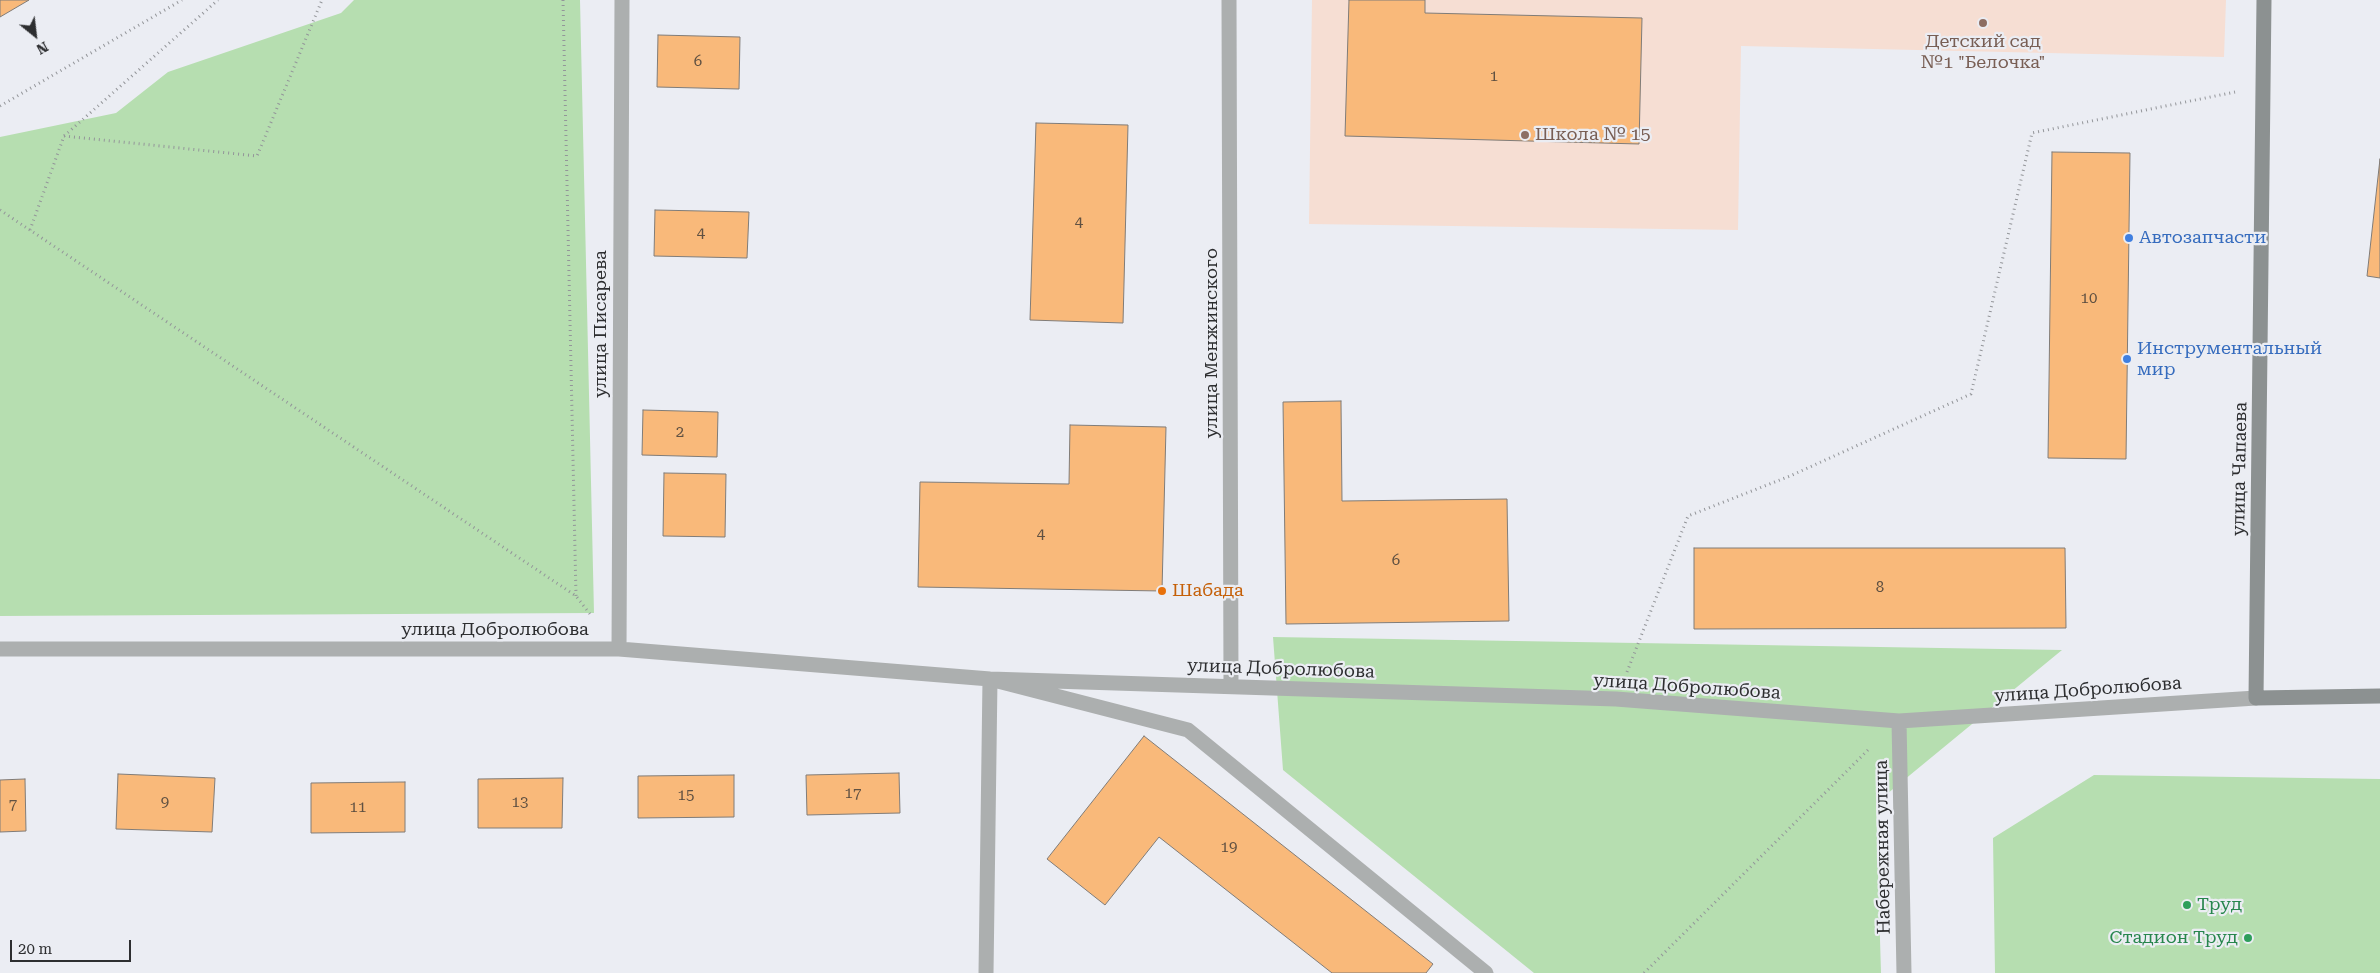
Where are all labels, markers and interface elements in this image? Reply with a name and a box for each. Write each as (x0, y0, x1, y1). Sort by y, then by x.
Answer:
north arrow (10, 10, 60, 60)
marker: Детский сад №1 "Белочка" (1977, 17, 1989, 29)
place label: Детский сад №1 "Белочка" (1921, 31, 2045, 74)
text: N (34, 39, 51, 58)
house number: 6 (694, 53, 702, 71)
house number: 1 (1490, 68, 1498, 86)
place label: Школа № 15 (1535, 124, 1651, 146)
marker: Школа № 15 (1519, 129, 1531, 141)
house number: 4 (1075, 214, 1083, 232)
house number: 4 (697, 225, 705, 243)
place label: Автозапчасти (2139, 227, 2266, 249)
marker: Автозапчасти (2123, 232, 2135, 244)
street label: улица Менжинского (1201, 248, 1223, 438)
street label: улица Писарева (590, 250, 612, 398)
house number: 10 (2081, 290, 2097, 308)
place label: Инструментальный мир (2137, 338, 2322, 380)
marker: Инструментальный мир (2121, 353, 2133, 365)
street label: улица Чапаева (2228, 402, 2252, 536)
house number: 2 (676, 424, 684, 442)
house number: 4 (1037, 526, 1045, 544)
house number: 6 (1392, 552, 1400, 570)
house number: 8 (1876, 579, 1884, 597)
place label: Шабада (1172, 580, 1244, 602)
marker: Шабада (1156, 585, 1168, 597)
street label: улица Добролюбова (401, 619, 589, 641)
street label: улица Добролюбова (1187, 655, 1375, 683)
street label: улица Добролюбова (1593, 670, 1781, 704)
street label: улица Добролюбова (1994, 673, 2182, 707)
street label: Набережная улица (1871, 760, 1895, 934)
house number: 17 (845, 785, 861, 803)
house number: 15 (678, 787, 694, 805)
house number: 9 (161, 794, 169, 812)
house number: 13 (512, 794, 528, 812)
house number: 7 (9, 796, 17, 814)
house number: 11 (350, 799, 366, 817)
house number: 19 (1221, 839, 1237, 857)
place label: Труд (2197, 894, 2242, 916)
marker: Труд (2181, 899, 2193, 911)
place label: Стадион Труд (2110, 927, 2238, 949)
scale bar (12, 930, 134, 962)
marker: Стадион Труд (2242, 932, 2254, 944)
text: 20 m (18, 940, 52, 958)

